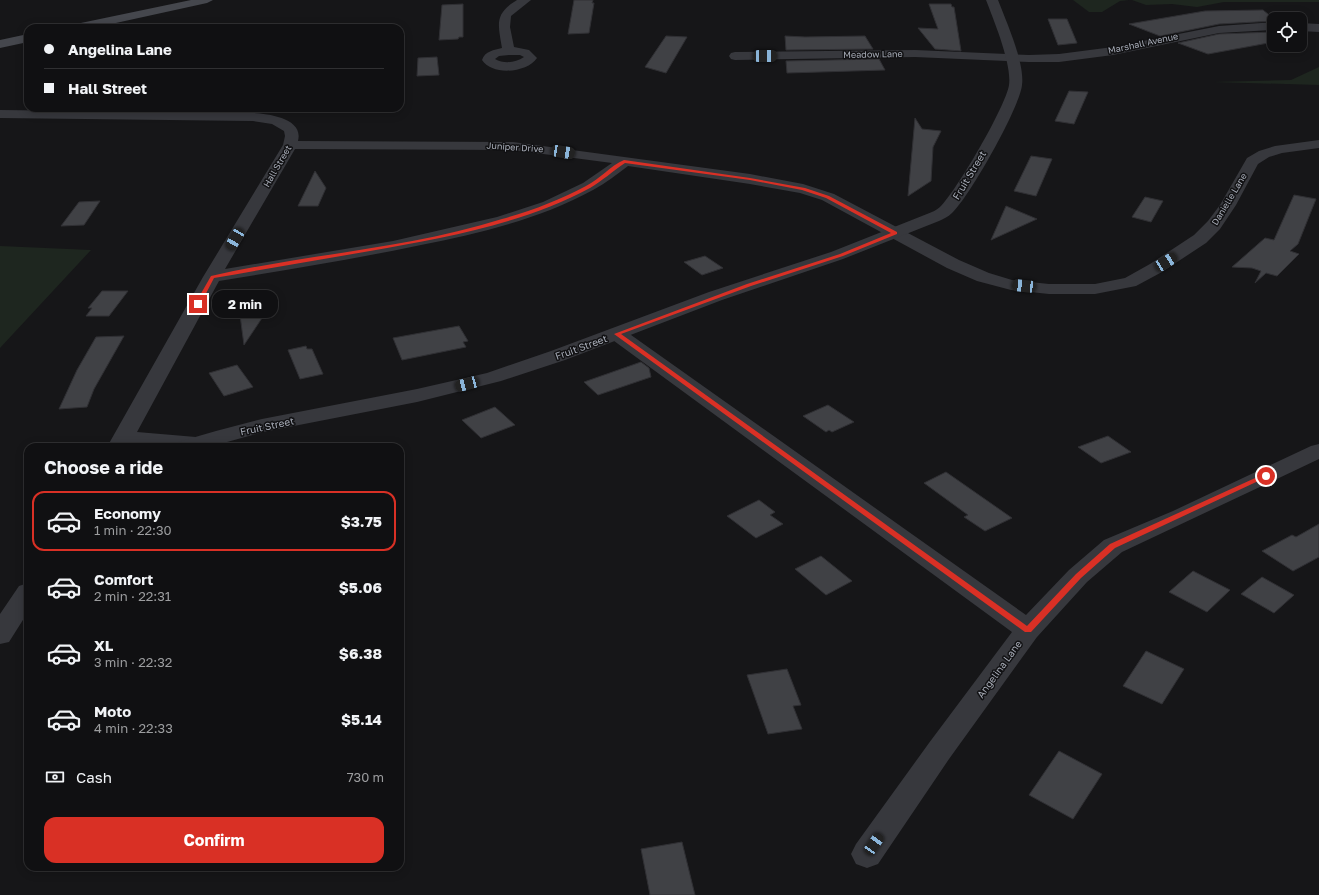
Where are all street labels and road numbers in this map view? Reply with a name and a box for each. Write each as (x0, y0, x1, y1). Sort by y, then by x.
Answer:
street label: Marshall Avenue (1107, 30, 1179, 56)
street label: Meadow Lane (843, 48, 903, 60)
street label: Juniper Drive (486, 140, 544, 154)
street label: Hall Street (261, 143, 294, 189)
street label: Fruit Street (950, 148, 988, 202)
street label: Danielle Lane (1209, 171, 1249, 227)
street label: Fruit Street (553, 332, 609, 362)
street label: Fruit Street (239, 414, 295, 438)
street label: Angelina Lane (974, 638, 1024, 700)

